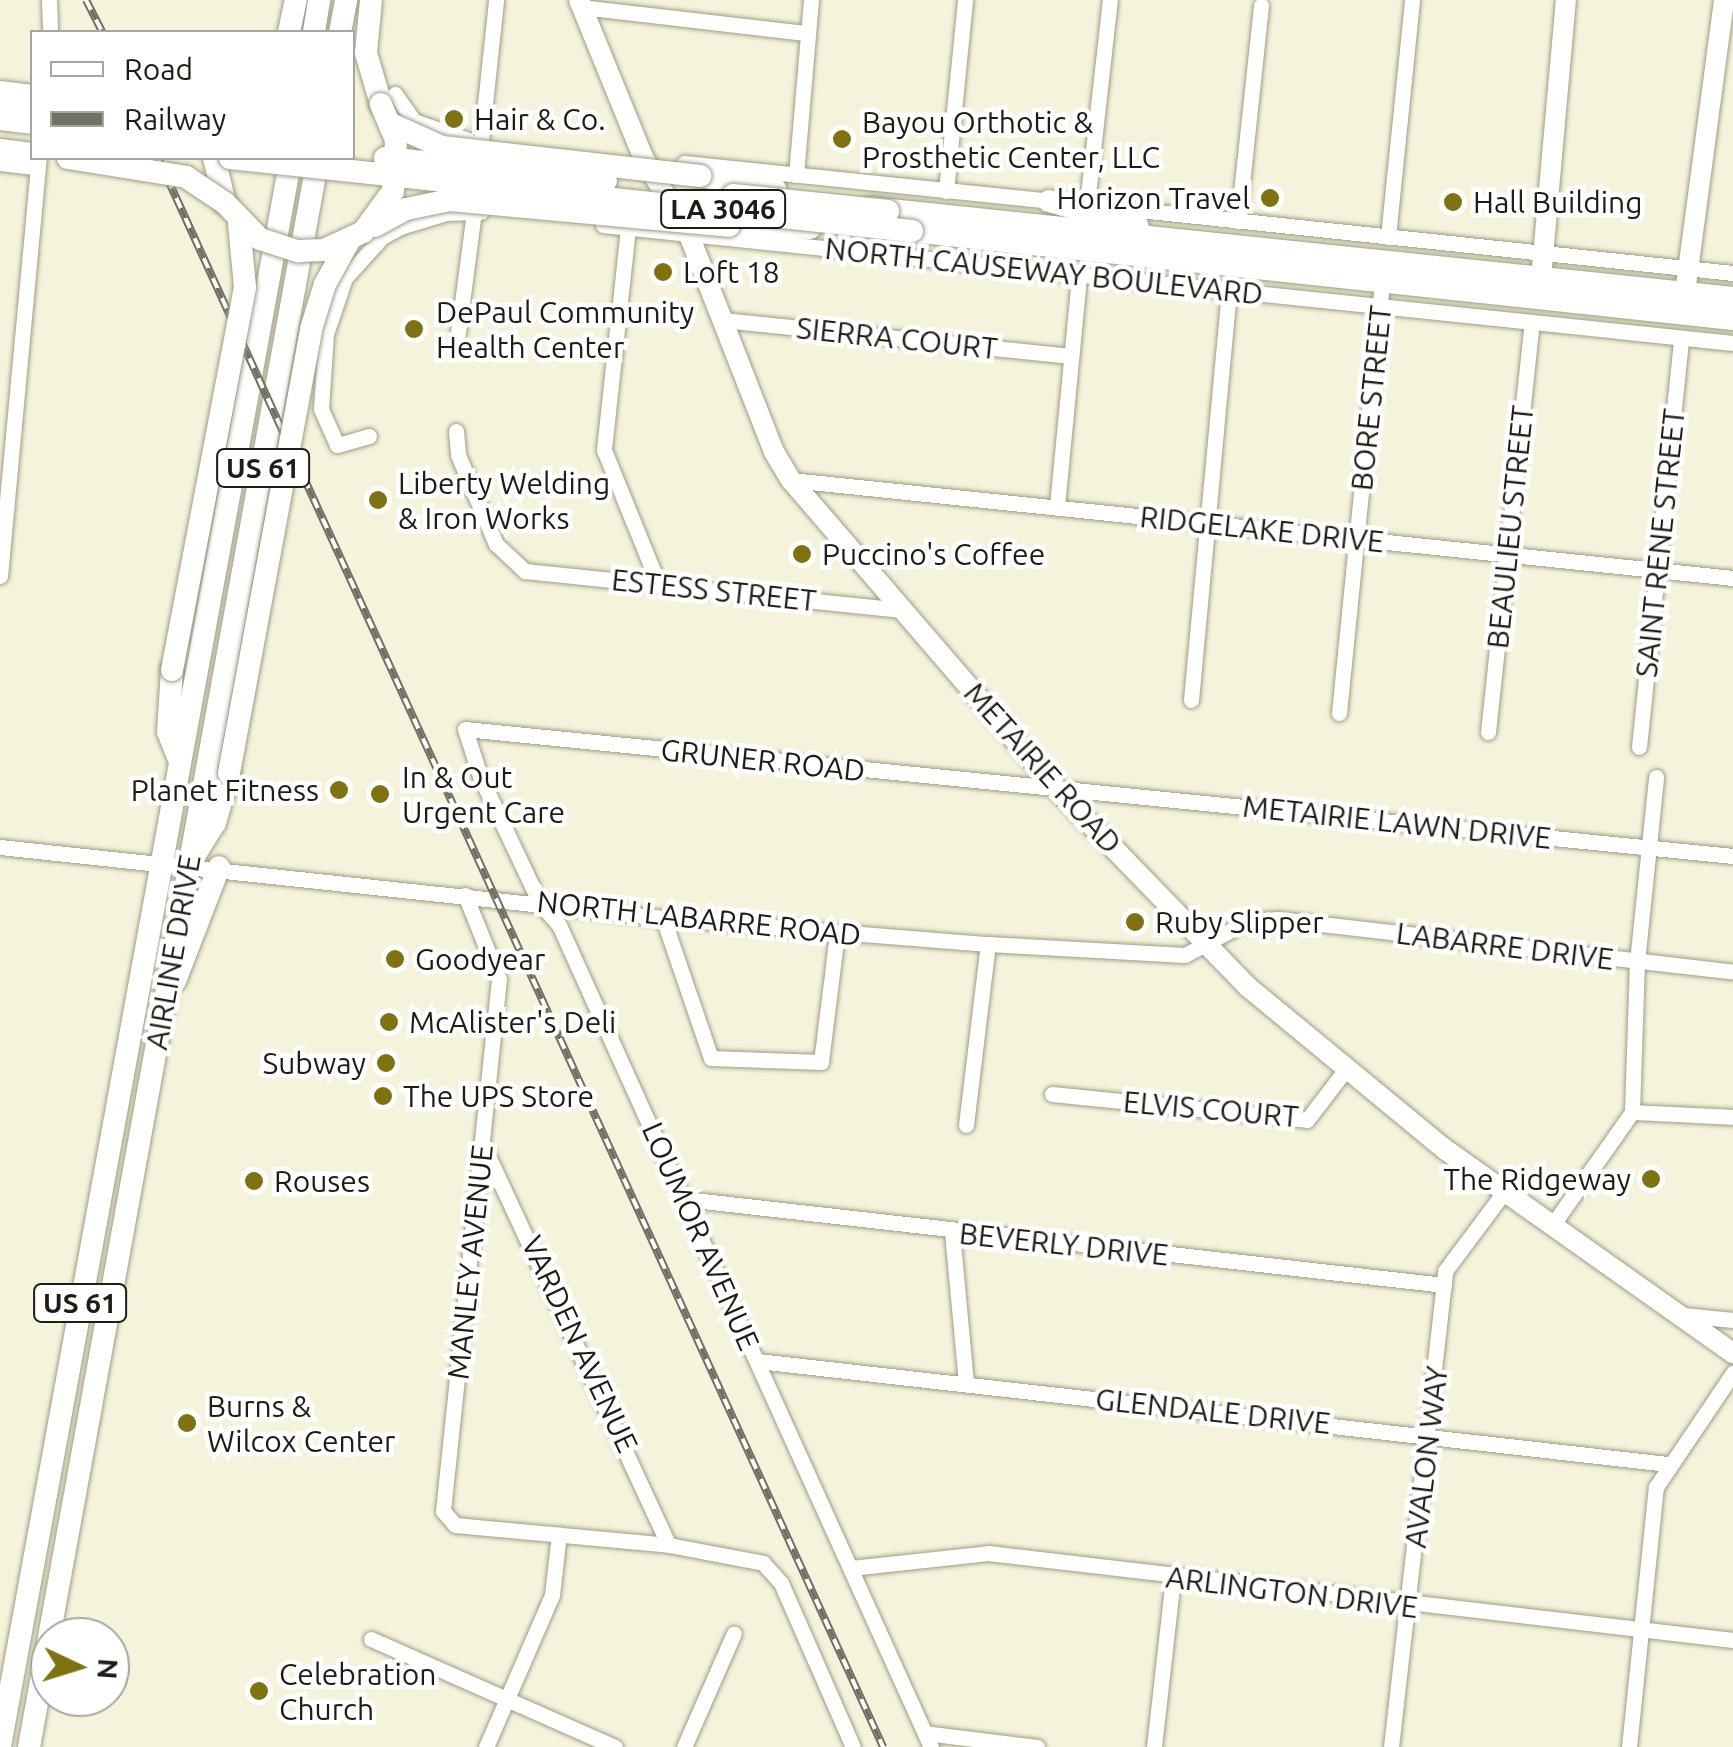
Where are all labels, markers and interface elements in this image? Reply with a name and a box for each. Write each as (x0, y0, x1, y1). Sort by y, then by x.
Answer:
legend (30, 30, 355, 160)
text: Road (124, 52, 193, 86)
place label: Hair & Co. (474, 101, 606, 137)
text: Railway (124, 102, 226, 136)
place label: Bayou Orthotic & Prosthetic Center, LLC (862, 104, 1160, 174)
marker: Hair & Co. (443, 108, 465, 130)
marker: Bayou Orthotic & Prosthetic Center, LLC (831, 128, 853, 150)
place label: Horizon Travel (1056, 180, 1250, 216)
place label: Hall Building (1473, 184, 1642, 220)
road number: LA 3046 (658, 186, 788, 232)
marker: Horizon Travel (1259, 187, 1281, 209)
marker: Hall Building (1442, 191, 1464, 213)
street label: NORTH CAUSEWAY BOULEVARD (823, 230, 1265, 312)
place label: Loft 18 (683, 254, 780, 290)
marker: Loft 18 (652, 261, 674, 283)
place label: DePaul Community Health Center (436, 294, 694, 364)
street label: BORE STREET (1343, 304, 1399, 492)
street label: SIERRA COURT (795, 310, 999, 366)
marker: DePaul Community Health Center (401, 316, 427, 342)
street label: BEAULIEU STREET (1479, 404, 1541, 650)
street label: SAINT RENE STREET (1628, 407, 1692, 679)
road number: US 61 (216, 445, 310, 491)
place label: Liberty Welding & Iron Works (398, 465, 610, 536)
marker: Liberty Welding & Iron Works (367, 489, 389, 511)
street label: RIDGELAKE DRIVE (1138, 498, 1386, 560)
place label: Puccino's Coffee (822, 536, 1045, 572)
marker: Puccino's Coffee (791, 543, 813, 565)
street label: ESTESS STREET (610, 561, 818, 619)
street label: METAIRIE ROAD (957, 675, 1129, 861)
street label: GRUNER ROAD (659, 731, 867, 789)
place label: In & Out Urgent Care (402, 759, 565, 830)
place label: Planet Fitness (131, 772, 319, 808)
marker: Planet Fitness (328, 779, 350, 801)
marker: In & Out Urgent Care (367, 781, 393, 807)
street label: METAIRIE LAWN DRIVE (1241, 788, 1553, 856)
street label: AIRLINE DRIVE (138, 852, 208, 1052)
street label: NORTH LABARRE ROAD (535, 883, 863, 953)
place label: Ruby Slipper (1155, 904, 1324, 940)
marker: Ruby Slipper (1124, 911, 1146, 933)
street label: LABARRE DRIVE (1394, 915, 1616, 977)
place label: Goodyear (415, 941, 545, 977)
marker: Goodyear (384, 948, 406, 970)
place label: McAlister's Deli (409, 1004, 616, 1040)
marker: McAlister's Deli (378, 1011, 400, 1033)
place label: Subway (263, 1045, 366, 1081)
marker: Subway (375, 1052, 397, 1074)
place label: The UPS Store (403, 1078, 594, 1114)
street label: ELVIS COURT (1122, 1083, 1300, 1135)
marker: The UPS Store (372, 1085, 394, 1107)
street label: LOUMOR AVENUE (635, 1117, 767, 1355)
street label: MANLEY AVENUE (440, 1143, 500, 1381)
place label: The Ridgeway (1443, 1161, 1631, 1197)
place label: Rouses (274, 1163, 370, 1199)
marker: The Ridgeway (1640, 1168, 1662, 1190)
marker: Rouses (243, 1170, 265, 1192)
street label: BEVERLY DRIVE (957, 1215, 1171, 1273)
street label: VARDEN AVENUE (514, 1230, 646, 1458)
road number: US 61 (32, 1280, 128, 1326)
street label: AVALON WAY (1397, 1364, 1455, 1550)
street label: GLENDALE DRIVE (1094, 1381, 1332, 1441)
place label: Burns & Wilcox Center (207, 1388, 395, 1458)
marker: Burns & Wilcox Center (176, 1412, 198, 1434)
street label: ARLINGTON DRIVE (1164, 1559, 1420, 1625)
north arrow (30, 1617, 130, 1717)
place label: Celebration Church (279, 1656, 436, 1726)
text: N (92, 1657, 125, 1680)
marker: Celebration Church (248, 1680, 270, 1702)

